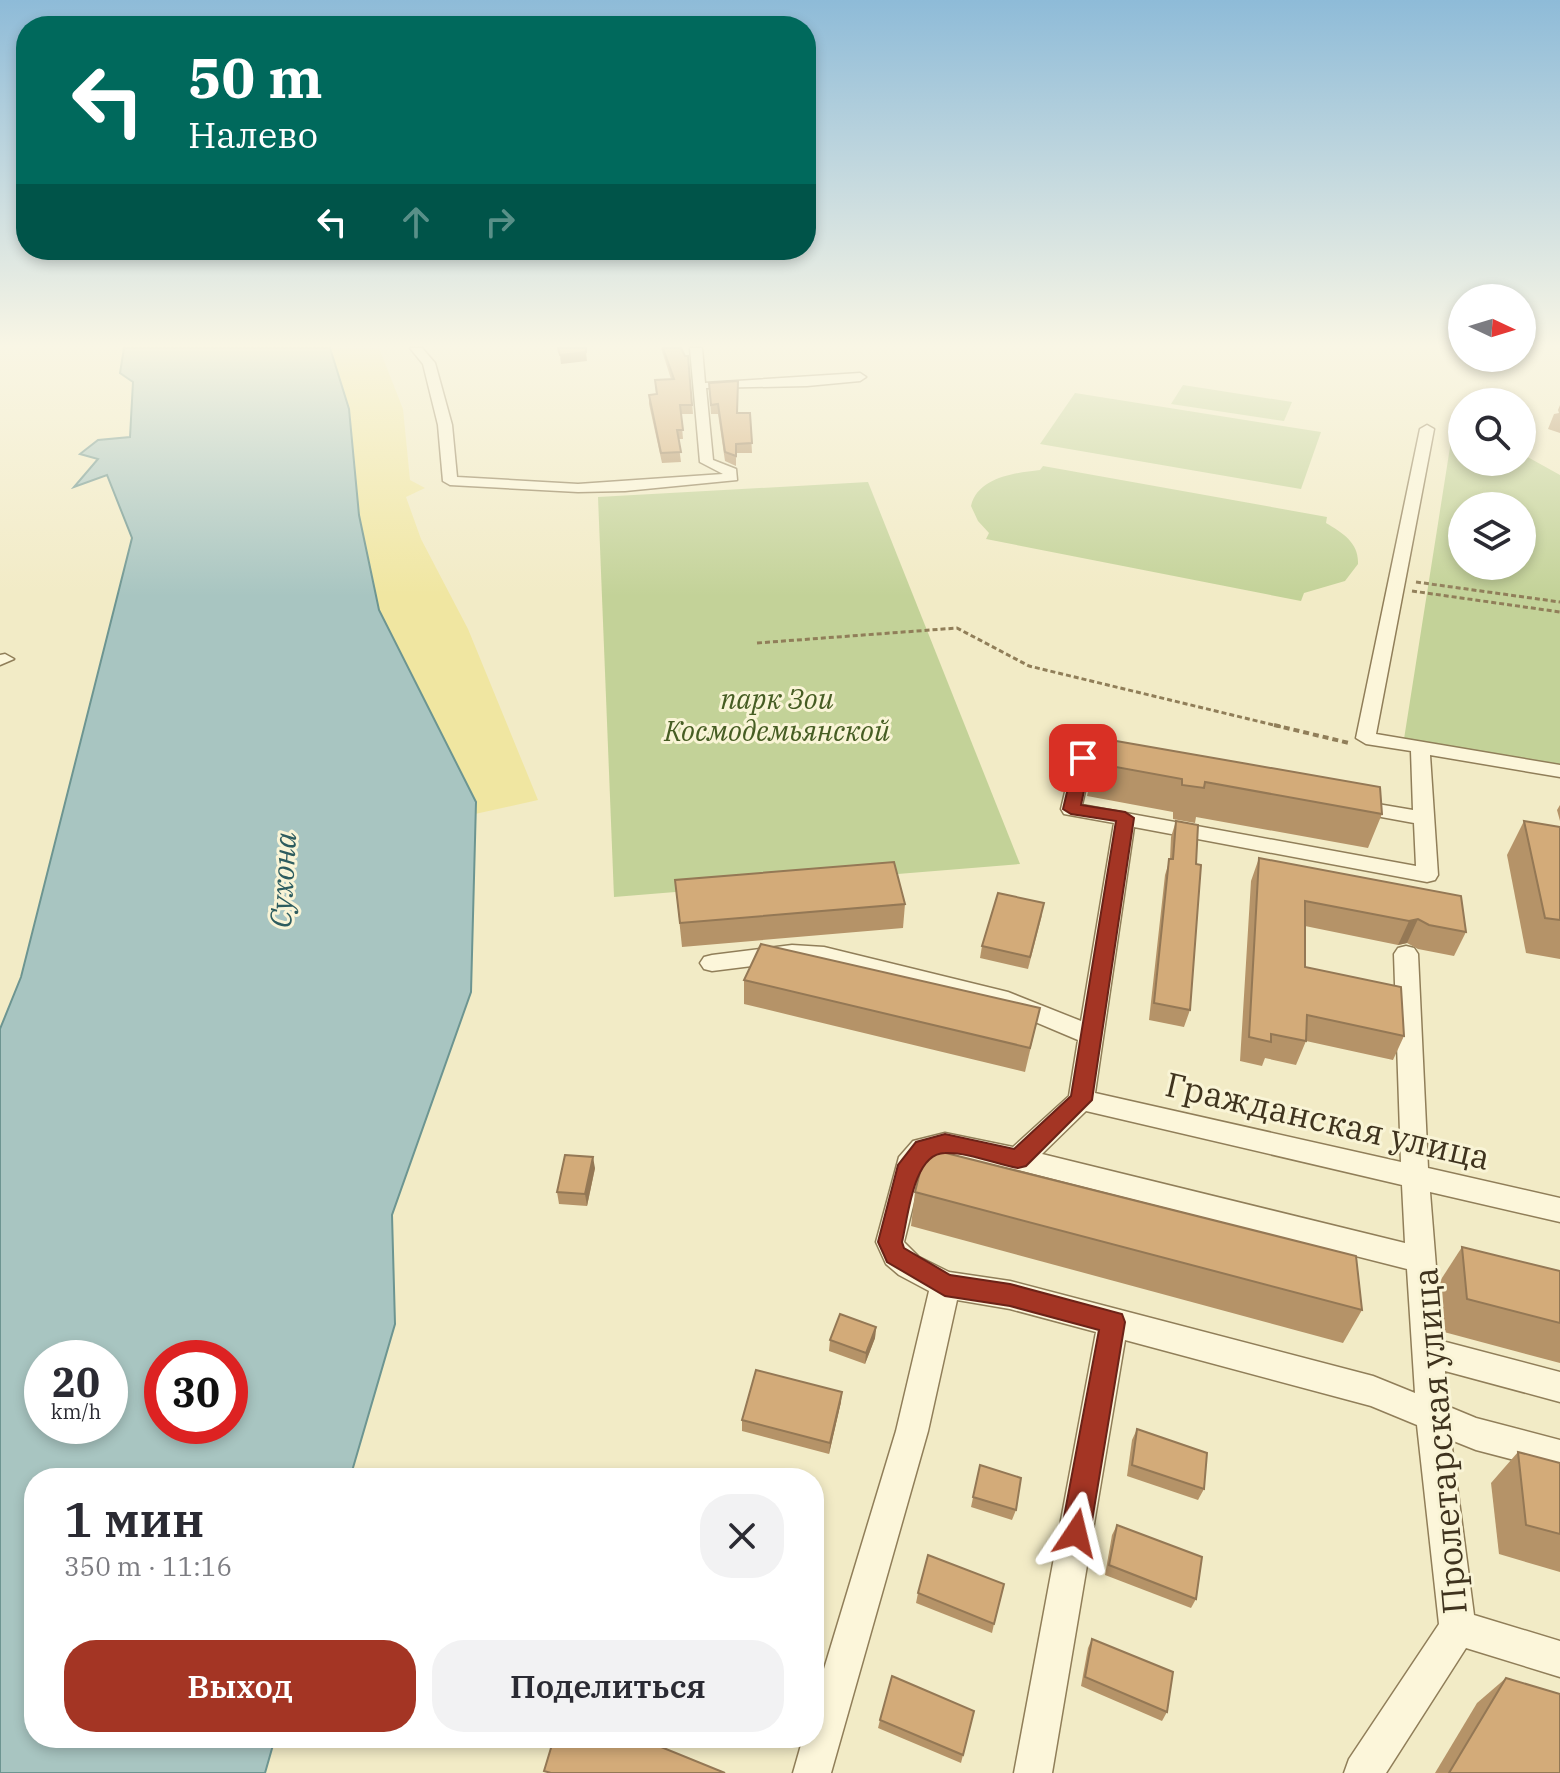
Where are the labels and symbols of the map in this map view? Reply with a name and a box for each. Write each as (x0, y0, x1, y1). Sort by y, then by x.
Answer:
north arrow (1448, 284, 1536, 372)
park label: парк Зои Космодемьянской (663, 680, 890, 749)
pin (1049, 724, 1117, 792)
water label: Сухона (260, 830, 304, 929)
street label: Гражданская улица (1161, 1061, 1495, 1179)
street label: Пролетарская улица (1402, 1266, 1476, 1616)
speed limit sign: 30 (144, 1340, 248, 1444)
position arrow (1034, 1491, 1118, 1575)

